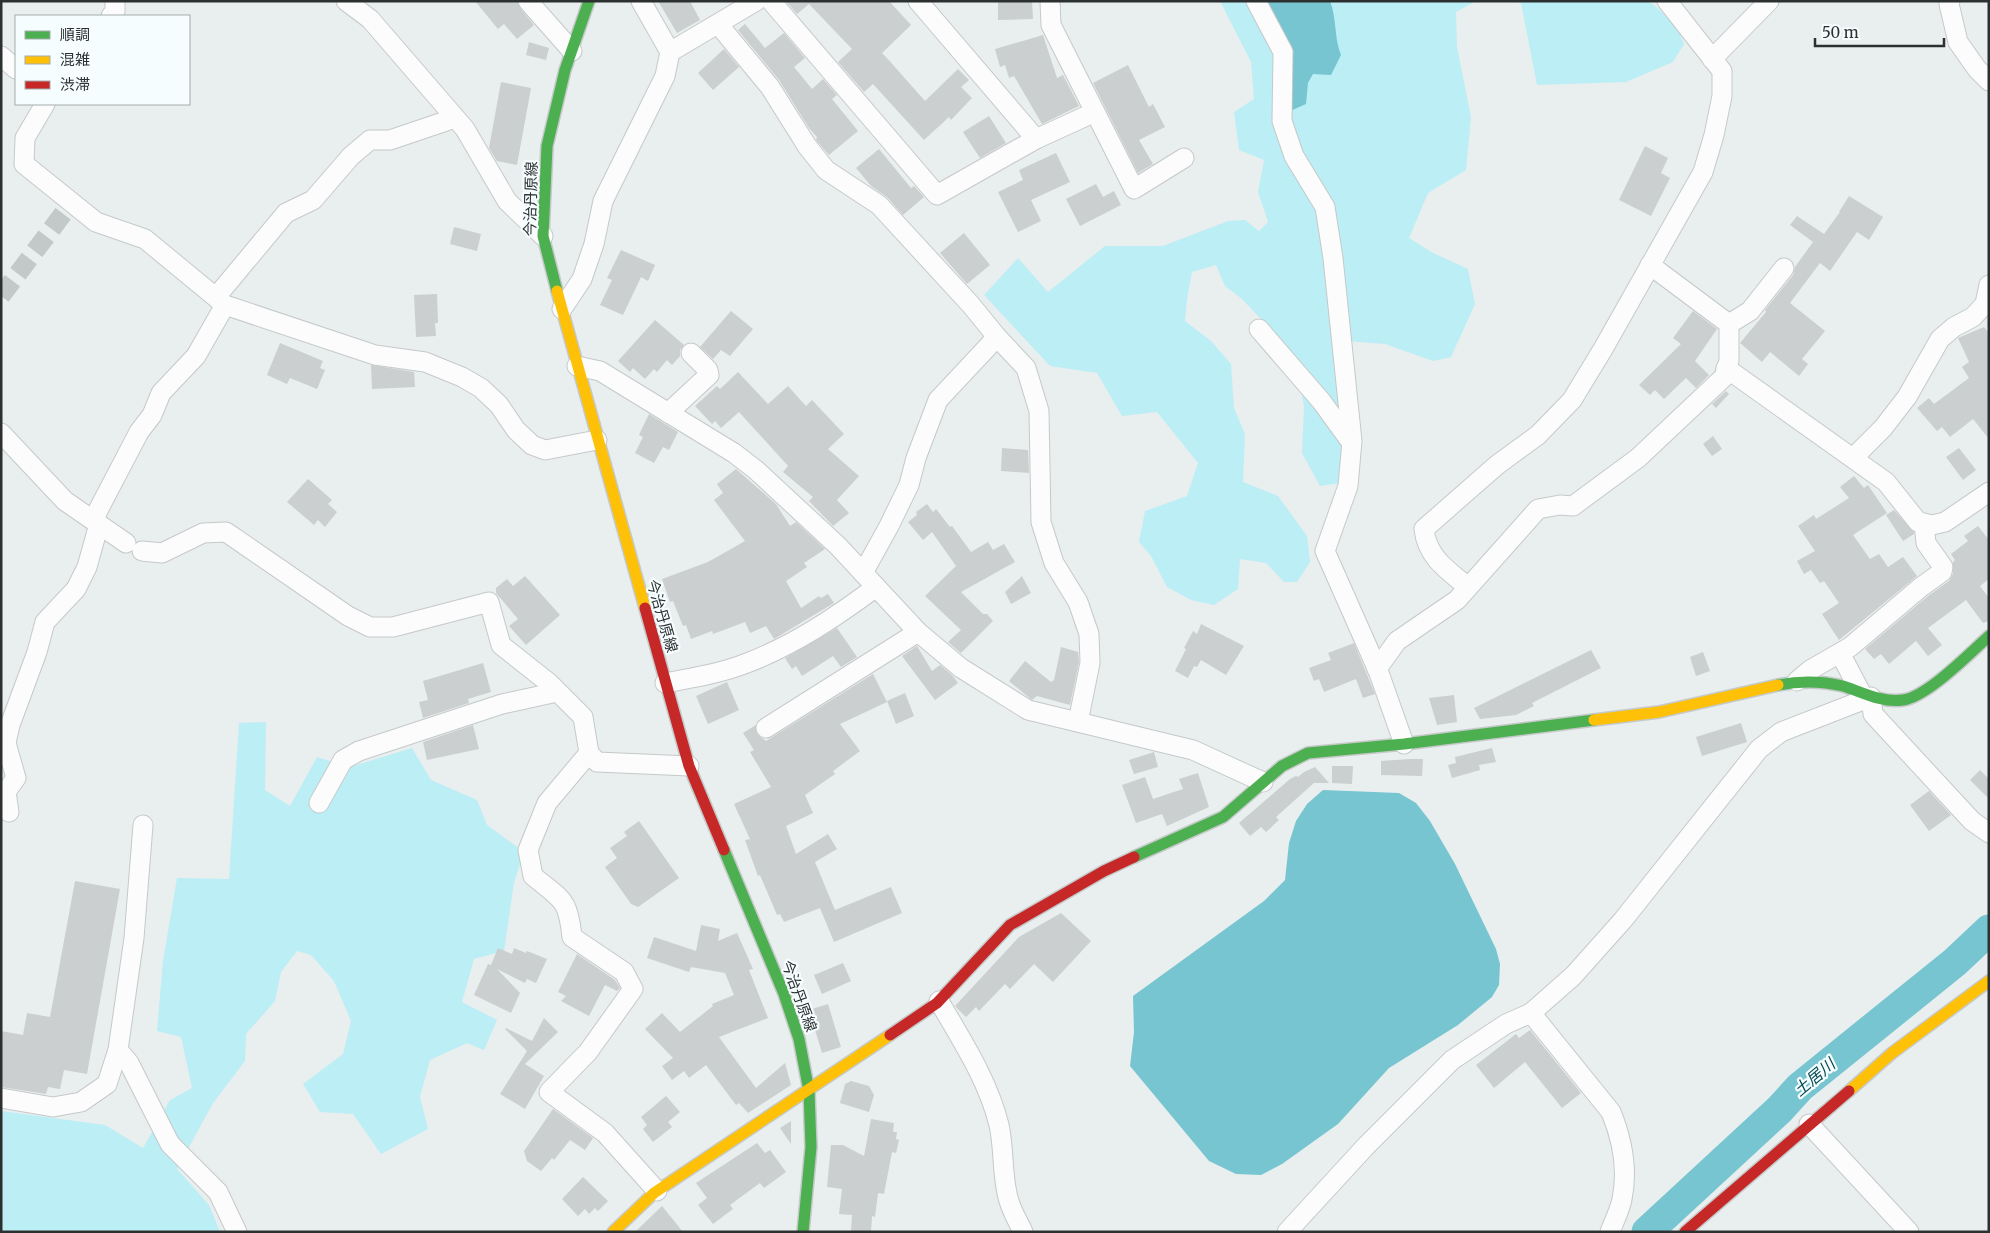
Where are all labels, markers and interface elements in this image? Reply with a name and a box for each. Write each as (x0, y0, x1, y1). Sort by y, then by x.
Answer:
legend (15, 15, 190, 105)
scale bar (1815, 15, 1944, 47)
text: 50 m (1822, 23, 1859, 42)
text: 順調 (60, 25, 90, 44)
text: 混雑 (60, 50, 90, 69)
text: 渋滞 (60, 75, 90, 94)
street label: 今治丹原線 (520, 161, 541, 237)
street label: 今治丹原線 (643, 577, 682, 655)
street label: 今治丹原線 (778, 957, 821, 1034)
water label: 土居川 (1789, 1053, 1840, 1100)

